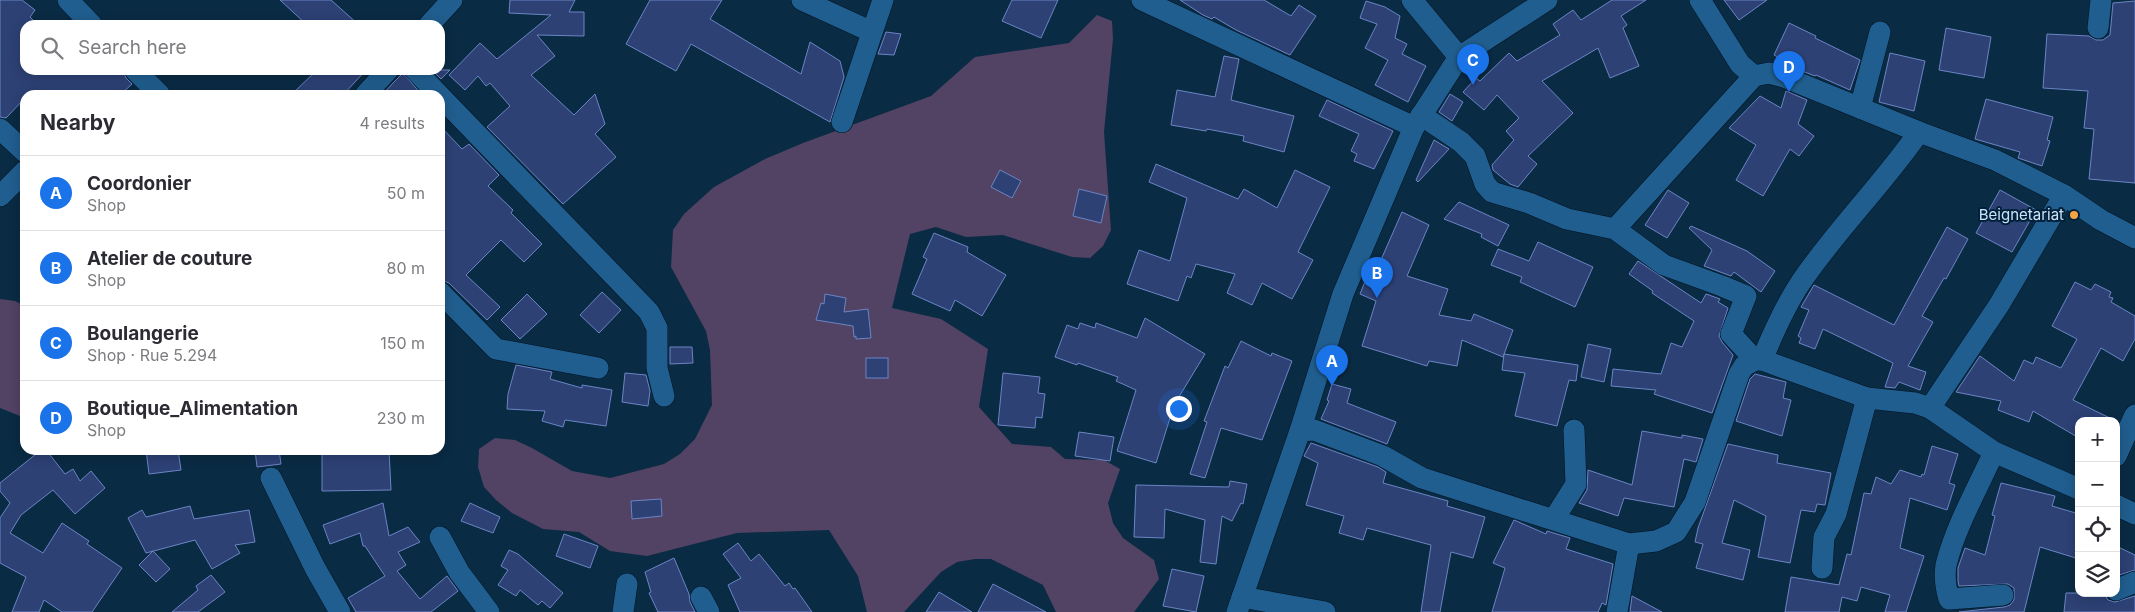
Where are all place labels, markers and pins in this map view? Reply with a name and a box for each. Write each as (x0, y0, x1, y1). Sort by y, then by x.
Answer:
pin: C (1457, 44, 1489, 85)
pin: D (1773, 51, 1805, 92)
place label: Beignetariat (1979, 205, 2064, 224)
marker: Beignetariat (2068, 209, 2080, 221)
pin: B (1361, 257, 1393, 298)
pin: A (1316, 345, 1348, 386)

